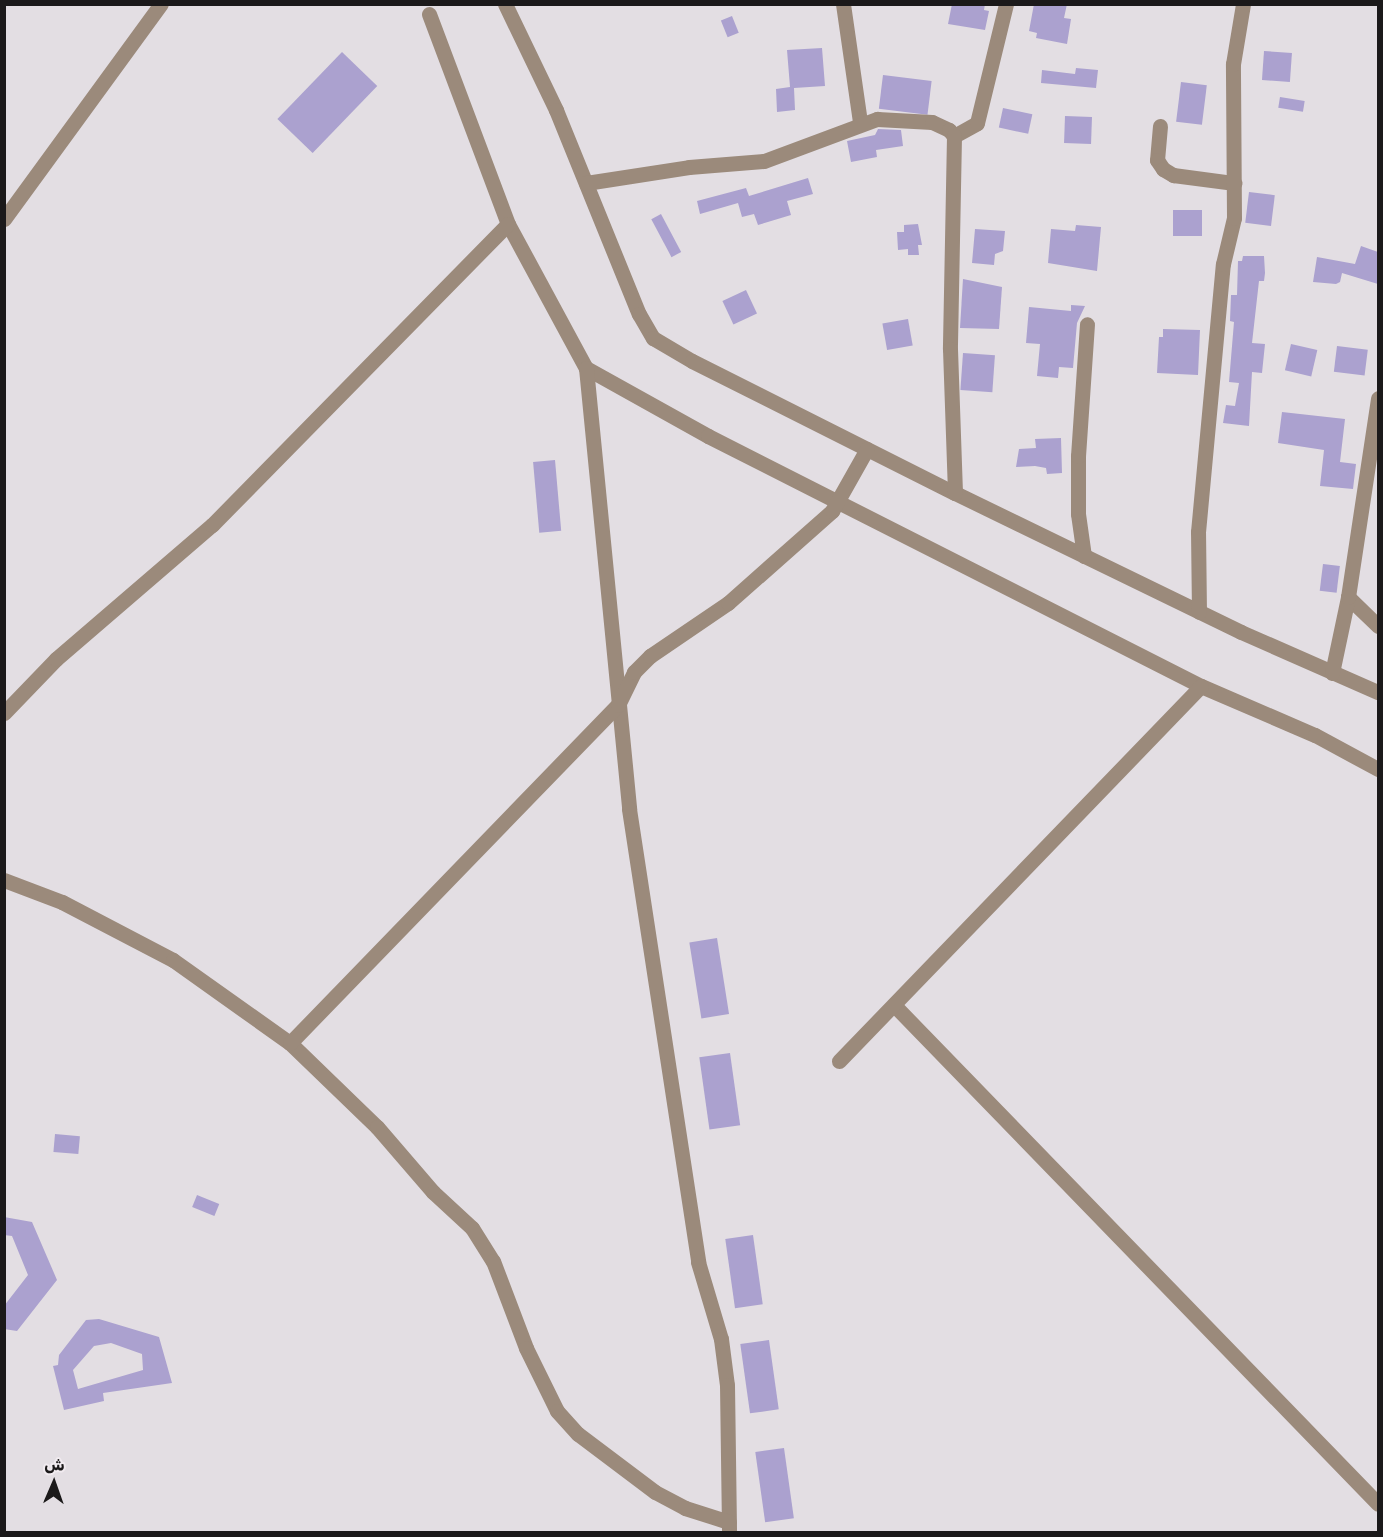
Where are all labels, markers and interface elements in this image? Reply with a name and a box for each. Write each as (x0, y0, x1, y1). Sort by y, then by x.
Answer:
north arrow (24, 1453, 84, 1513)
text: ش (44, 1455, 65, 1474)

